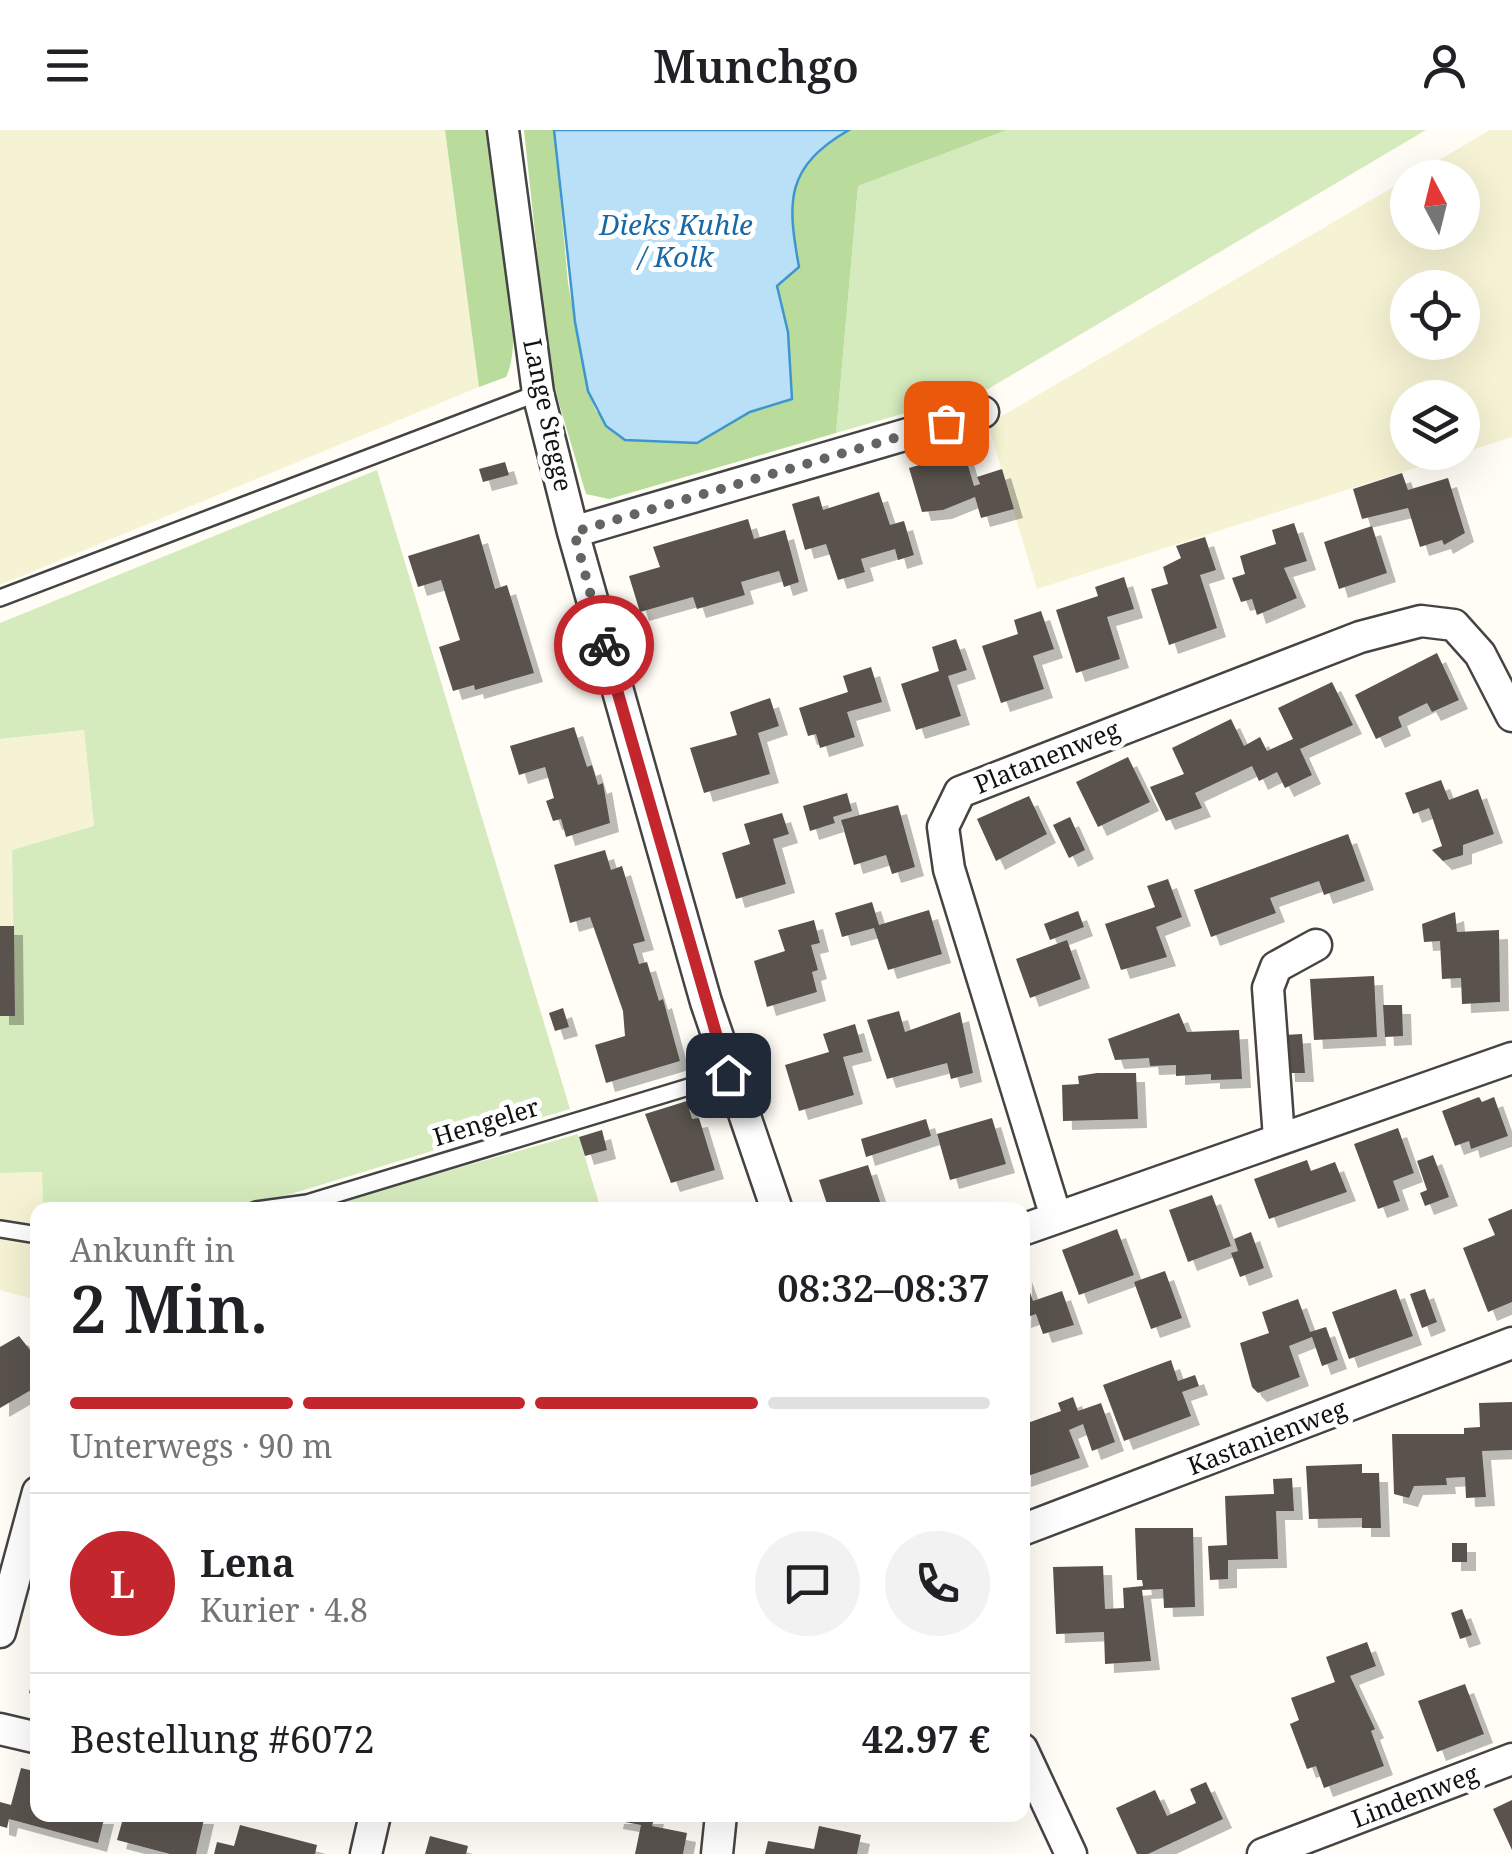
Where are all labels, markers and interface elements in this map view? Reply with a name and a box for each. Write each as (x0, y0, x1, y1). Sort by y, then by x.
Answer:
text: Munchgo (653, 35, 859, 96)
icon: menu (40, 38, 95, 93)
icon: person (1417, 38, 1472, 93)
north arrow (1390, 160, 1480, 250)
map controls (1390, 160, 1480, 470)
water label: Dieks Kuhle / Kolk (598, 205, 753, 275)
button: locate (1390, 270, 1480, 360)
street label: Lange Stegge (516, 335, 582, 494)
button: layers (1390, 380, 1480, 470)
pin (904, 381, 989, 466)
icon: bag (919, 396, 974, 451)
courier (554, 595, 654, 695)
icon: bike (577, 618, 632, 673)
street label: Platanenweg (969, 711, 1125, 801)
pin (686, 1033, 771, 1118)
icon: home (701, 1048, 756, 1103)
street label: Hengeler (429, 1089, 543, 1153)
text: Ankunft in (70, 1228, 235, 1271)
text: 08:32–08:37 (777, 1261, 990, 1313)
text: 2 Min. (70, 1264, 268, 1352)
street label: Kastanienweg (1182, 1390, 1352, 1482)
text: Unterwegs · 90 m (70, 1424, 332, 1467)
button: chat (755, 1531, 860, 1636)
button: phone (885, 1531, 990, 1636)
text: Lena (200, 1536, 295, 1588)
text: L (110, 1557, 135, 1609)
text: Kurier · 4.8 (200, 1588, 368, 1631)
text: Bestellung #6072 (70, 1712, 375, 1764)
text: 42.97 € (862, 1712, 990, 1764)
street label: Lindenweg (1346, 1755, 1483, 1835)

